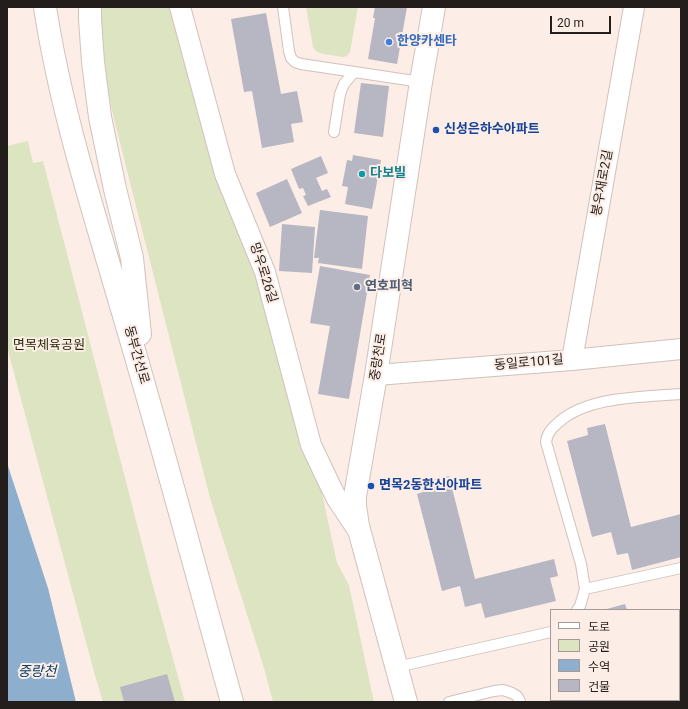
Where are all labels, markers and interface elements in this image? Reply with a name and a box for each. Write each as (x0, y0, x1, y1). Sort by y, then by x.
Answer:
scale bar (552, 8, 613, 34)
text: 20 m (557, 16, 584, 30)
place label: 한양카센타 (397, 34, 457, 50)
marker: 한양카센타 (384, 37, 394, 47)
place label: 신성은하수아파트 (444, 122, 540, 138)
marker: 신성은하수아파트 (431, 125, 441, 135)
street label: 봉우재로2길 (589, 149, 617, 217)
place label: 다보빌 (370, 166, 406, 182)
marker: 다보빌 (357, 169, 367, 179)
street label: 망우로26길 (246, 241, 280, 305)
place label: 연호피혁 (365, 279, 413, 295)
marker: 연호피혁 (352, 282, 362, 292)
street label: 동부간선로 (120, 324, 152, 386)
street label: 중랑천로 (368, 332, 390, 382)
park label: 면목체육공원 (13, 338, 85, 354)
street label: 동일로101길 (494, 352, 564, 374)
place label: 면목2동한신아파트 (379, 478, 482, 494)
marker: 면목2동한신아파트 (366, 481, 376, 491)
legend (550, 609, 680, 701)
text: 도로 (588, 620, 610, 634)
text: 공원 (588, 640, 610, 654)
text: 수역 (588, 660, 610, 674)
water label: 중랑천 (18, 664, 56, 680)
text: 건물 (588, 680, 610, 694)

